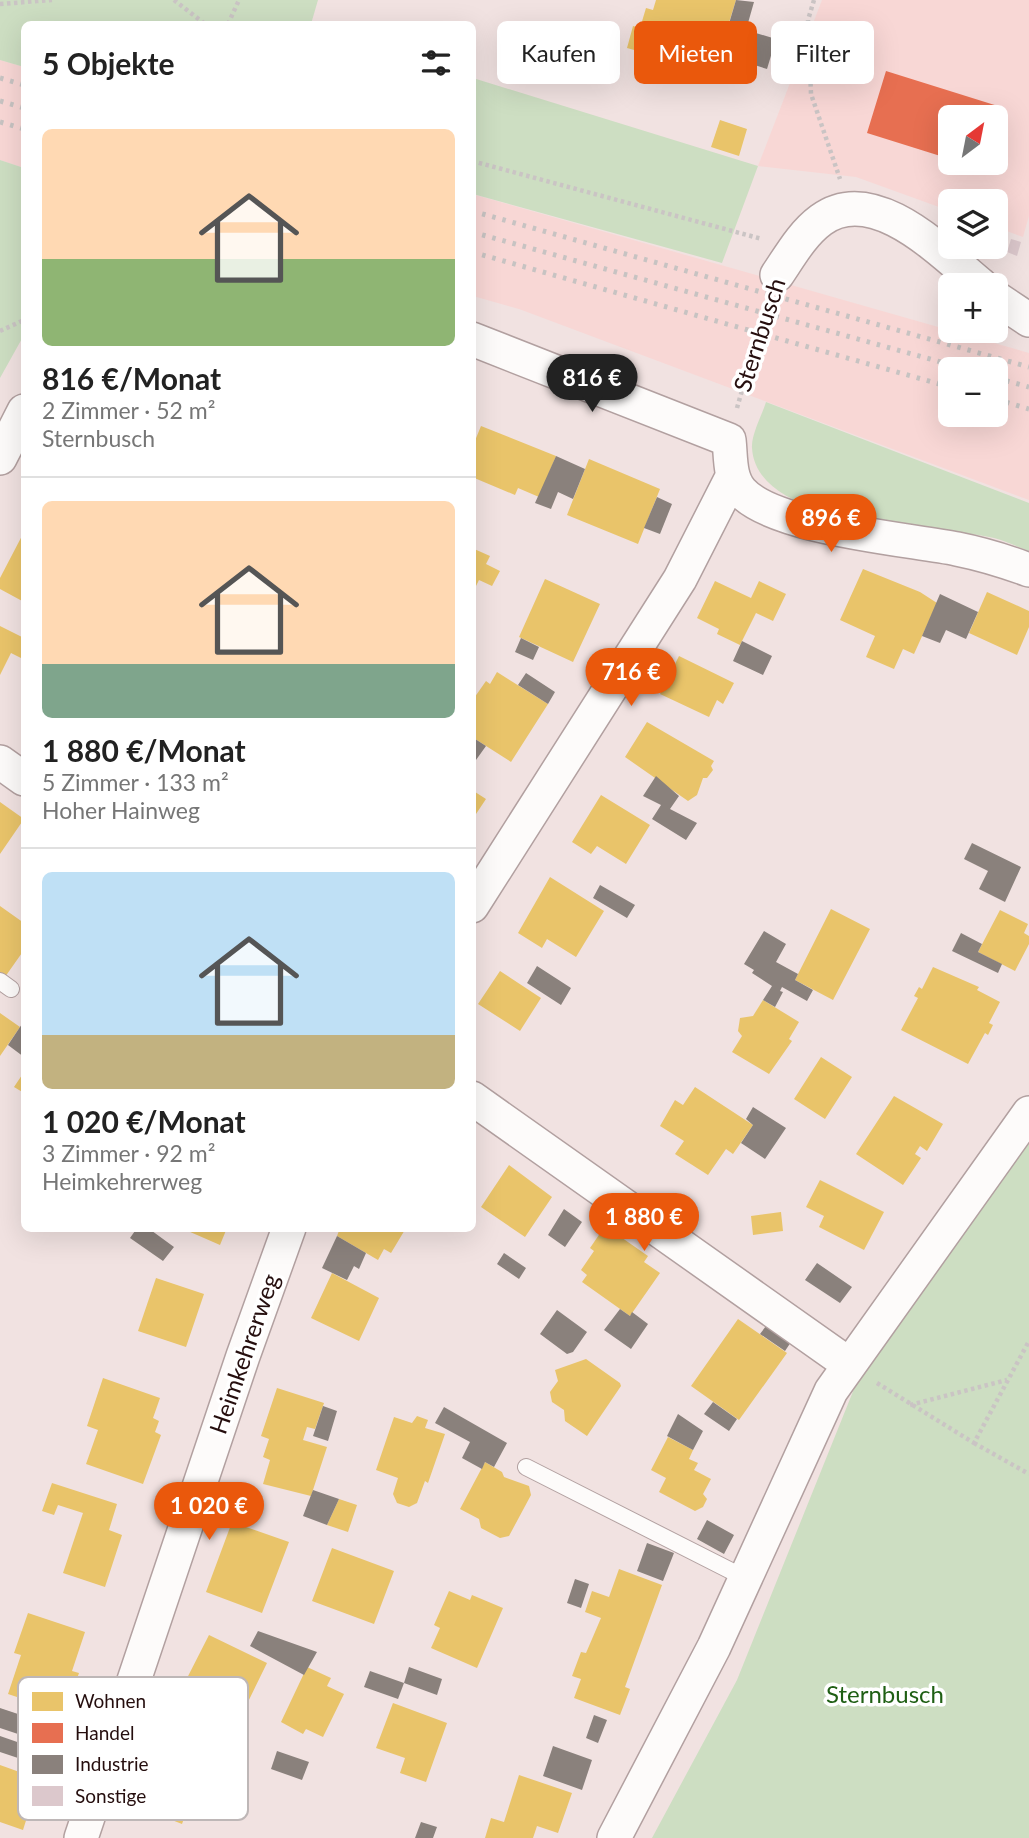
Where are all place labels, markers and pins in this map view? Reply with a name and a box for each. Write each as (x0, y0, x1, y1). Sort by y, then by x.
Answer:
pin: 816 € (543, 354, 641, 414)
pin: 896 € (782, 494, 880, 554)
pin: 716 € (582, 648, 680, 708)
pin: 1 880 € (579, 1194, 709, 1253)
pin: 1 020 € (144, 1482, 274, 1542)

